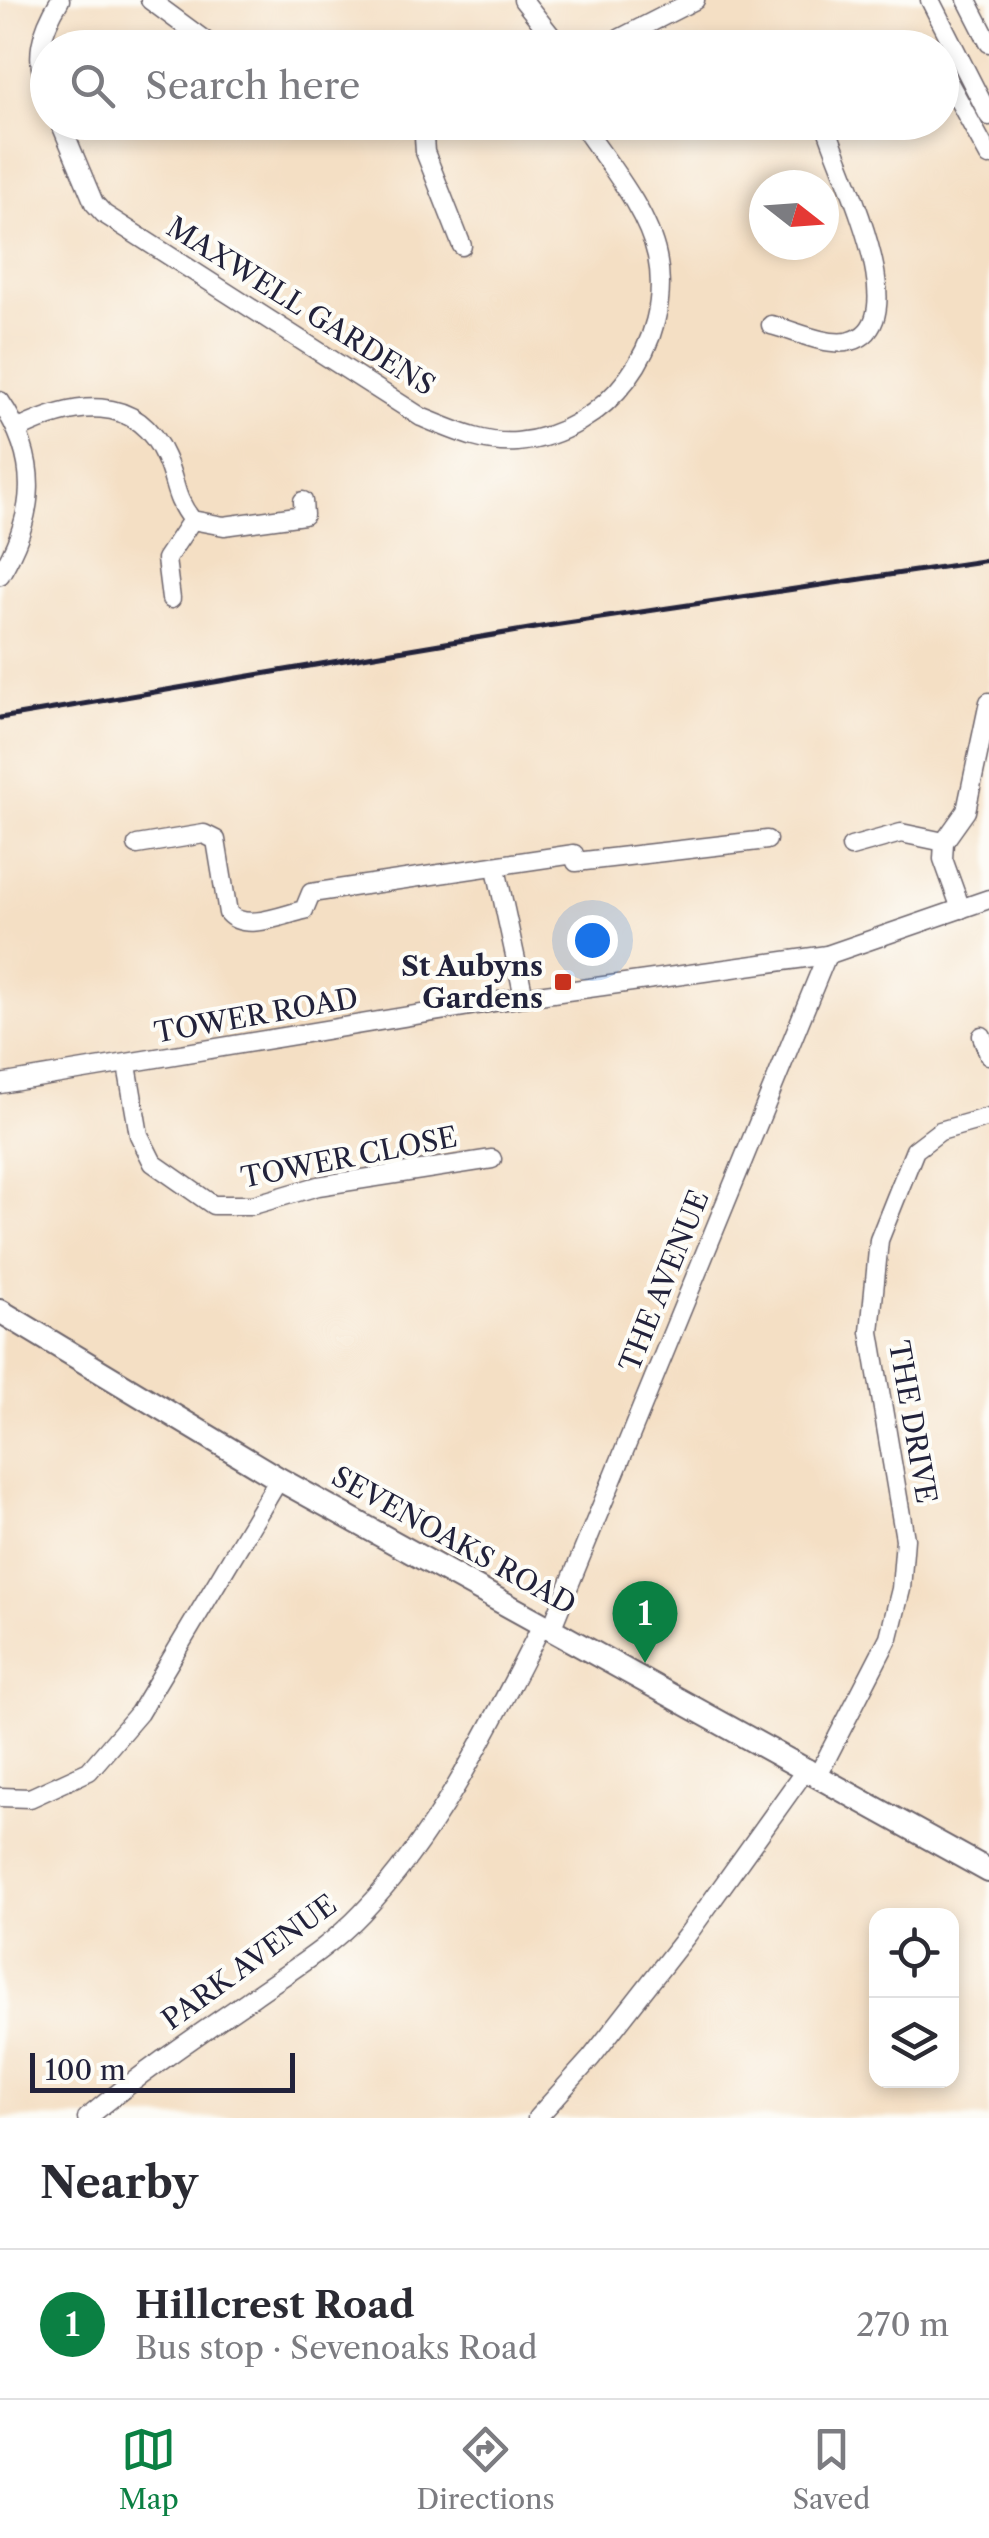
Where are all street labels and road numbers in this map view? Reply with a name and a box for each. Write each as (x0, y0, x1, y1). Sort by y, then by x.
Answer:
street label: MAXWELL GARDENS (161, 210, 441, 402)
street label: TOWER ROAD (152, 980, 360, 1050)
street label: TOWER CLOSE (238, 1119, 460, 1195)
street label: THE AVENUE (612, 1185, 716, 1377)
street label: THE DRIVE (882, 1338, 944, 1506)
street label: SEVENOAKS ROAD (326, 1459, 582, 1621)
street label: PARK AVENUE (155, 1887, 343, 2037)

